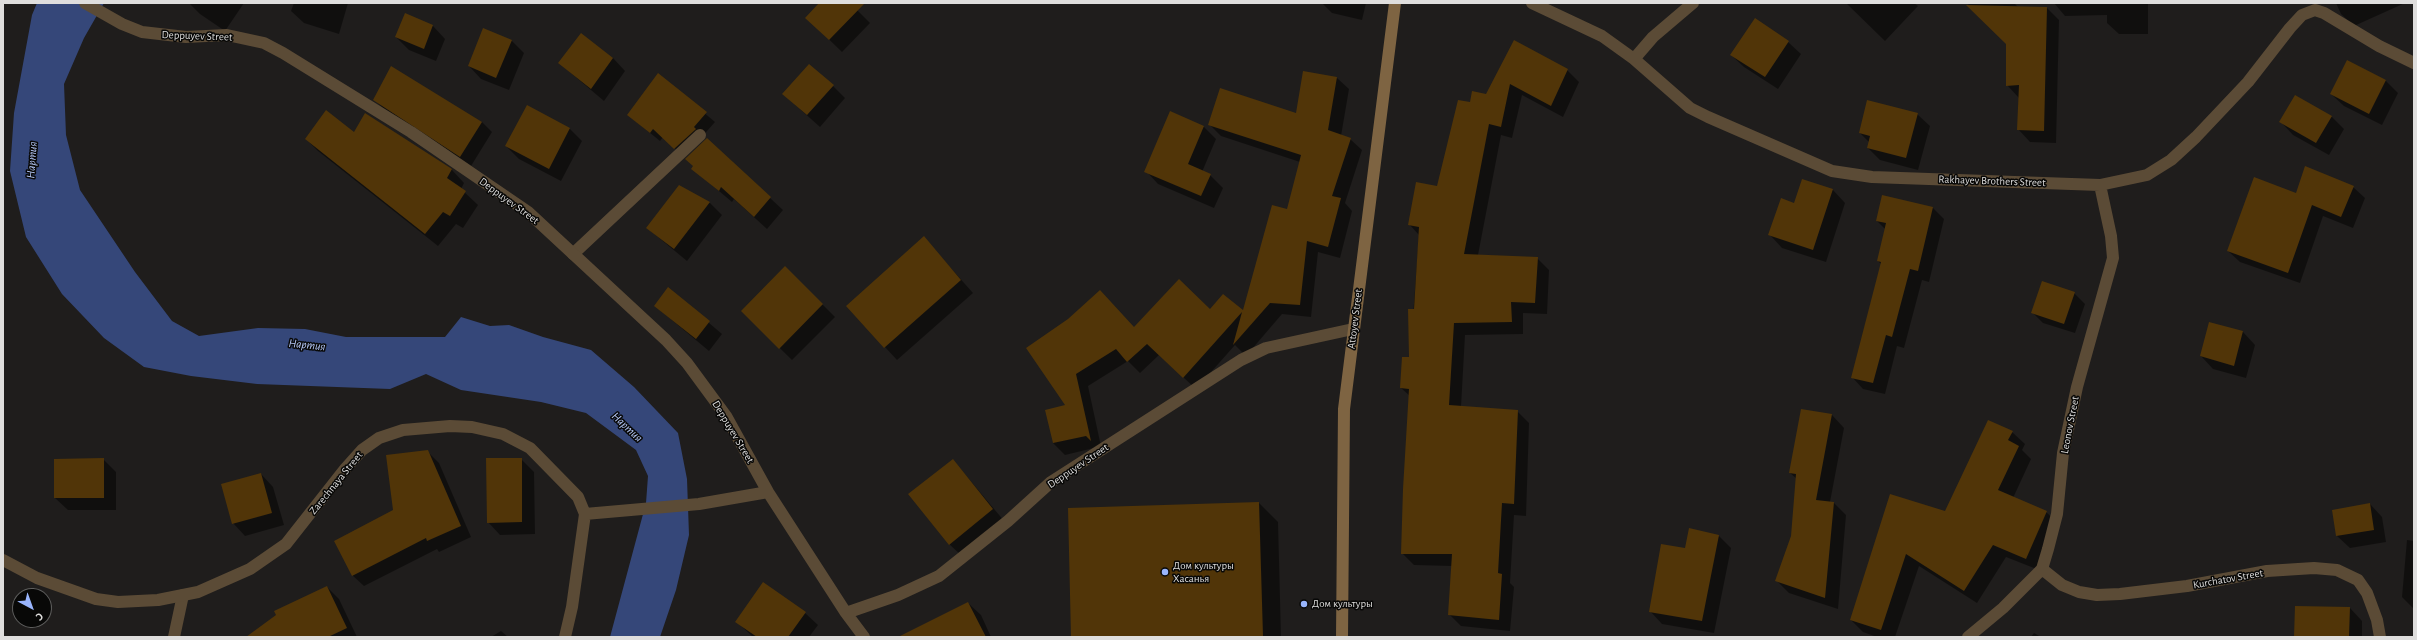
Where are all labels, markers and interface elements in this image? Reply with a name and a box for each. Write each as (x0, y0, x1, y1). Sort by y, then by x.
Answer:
street label: Deppuyev Street (161, 28, 233, 44)
water label: Нартия (24, 141, 40, 179)
street label: Rakhayev Brothers Street (1938, 173, 2046, 189)
street label: Deppuyev Street (476, 175, 542, 227)
street label: Attoyev Street (1345, 288, 1365, 350)
water label: Нартия (288, 336, 326, 354)
street label: Leonov Street (2058, 395, 2082, 455)
street label: Deppuyev Street (709, 398, 757, 466)
water label: Нартия (608, 409, 646, 445)
street label: Deppuyev Street (1045, 441, 1111, 491)
street label: Zarechnaya Street (307, 449, 365, 517)
place label: Дом культуры Хасанья (1173, 559, 1234, 585)
street label: Kurchatov Street (2192, 566, 2264, 592)
marker: Дом культуры Хасанья (1160, 567, 1170, 577)
north arrow (12, 588, 52, 628)
place label: Дом культуры (1312, 597, 1373, 611)
marker: Дом культуры (1299, 599, 1309, 609)
text: С (34, 611, 45, 623)

